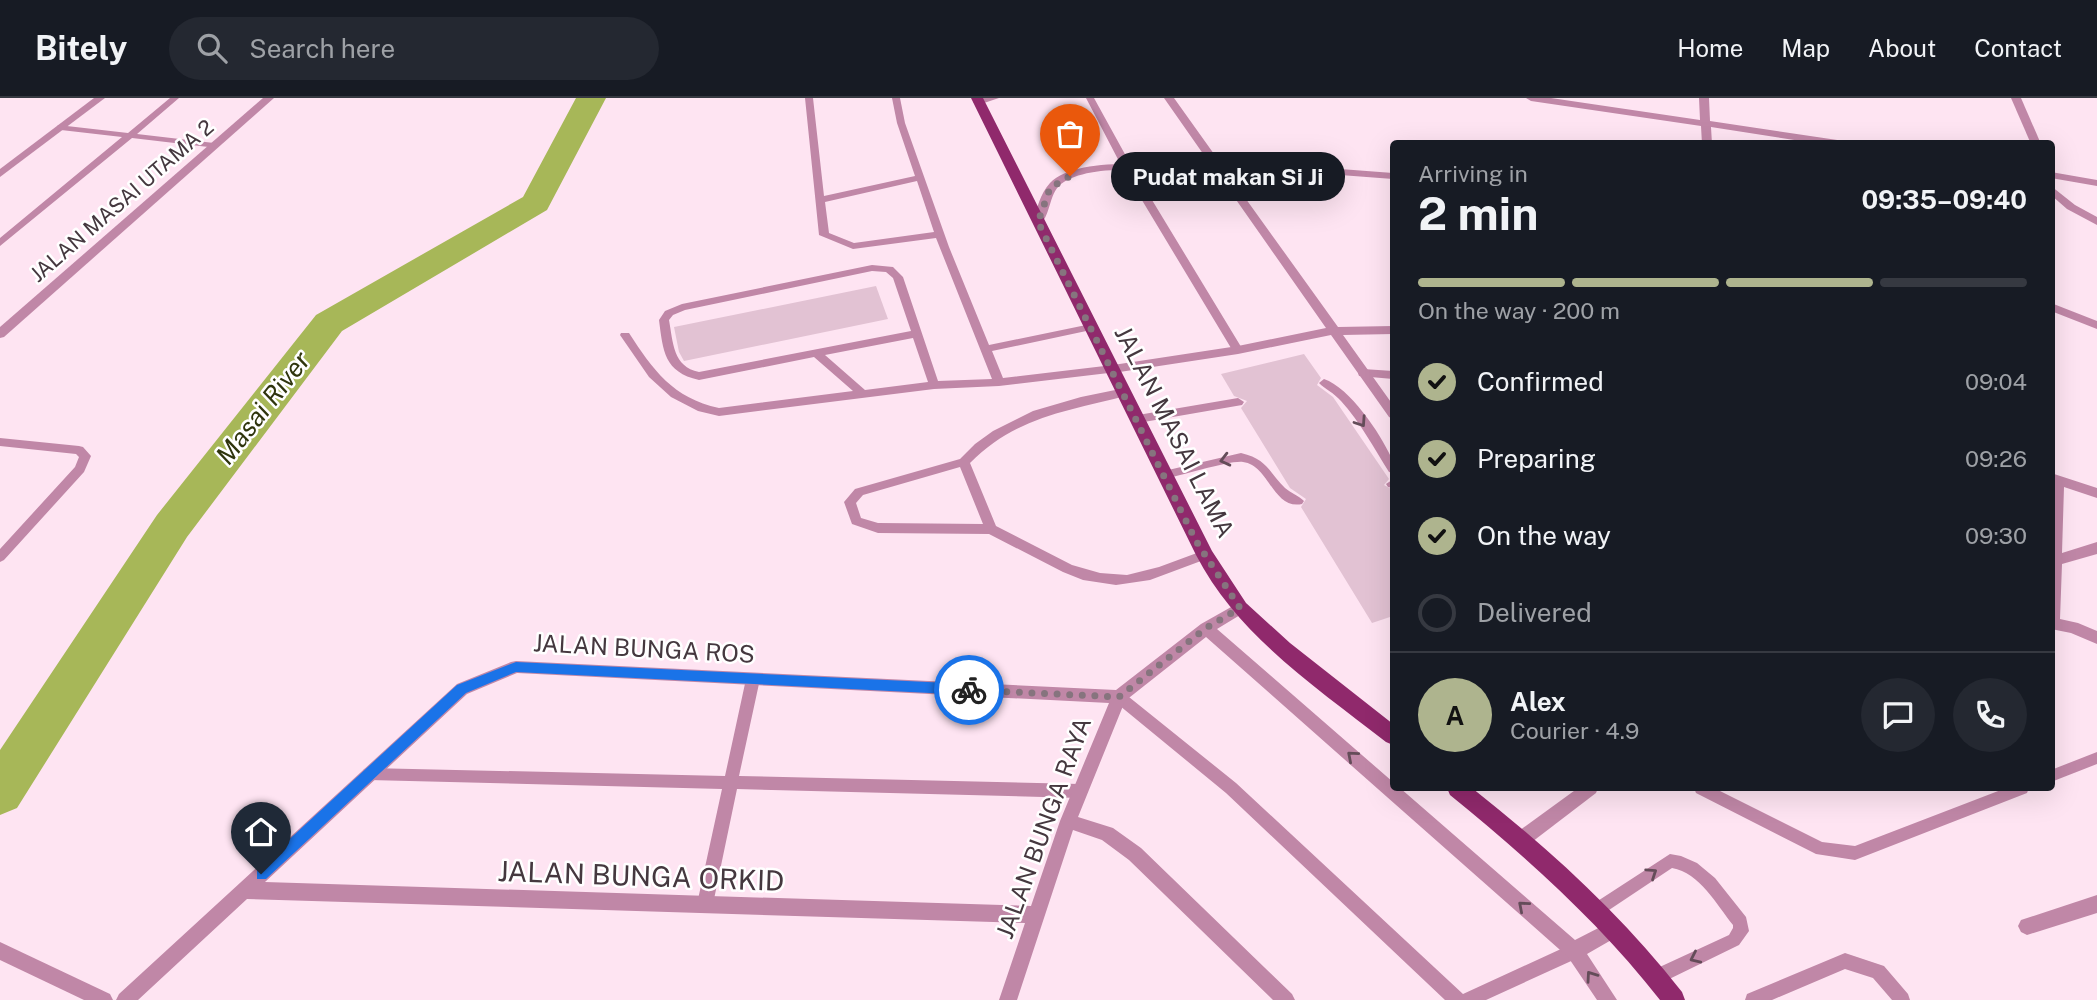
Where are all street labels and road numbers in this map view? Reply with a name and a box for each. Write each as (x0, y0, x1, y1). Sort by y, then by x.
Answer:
street label: JALAN MASAI UTAMA 2 (25, 114, 218, 287)
street label: JALAN MASAI LAMA (1109, 321, 1240, 542)
street label: JALAN BUNGA ROS (533, 628, 756, 668)
street label: JALAN BUNGA RAYA (990, 713, 1096, 942)
street label: JALAN BUNGA ORKID (497, 854, 785, 897)

